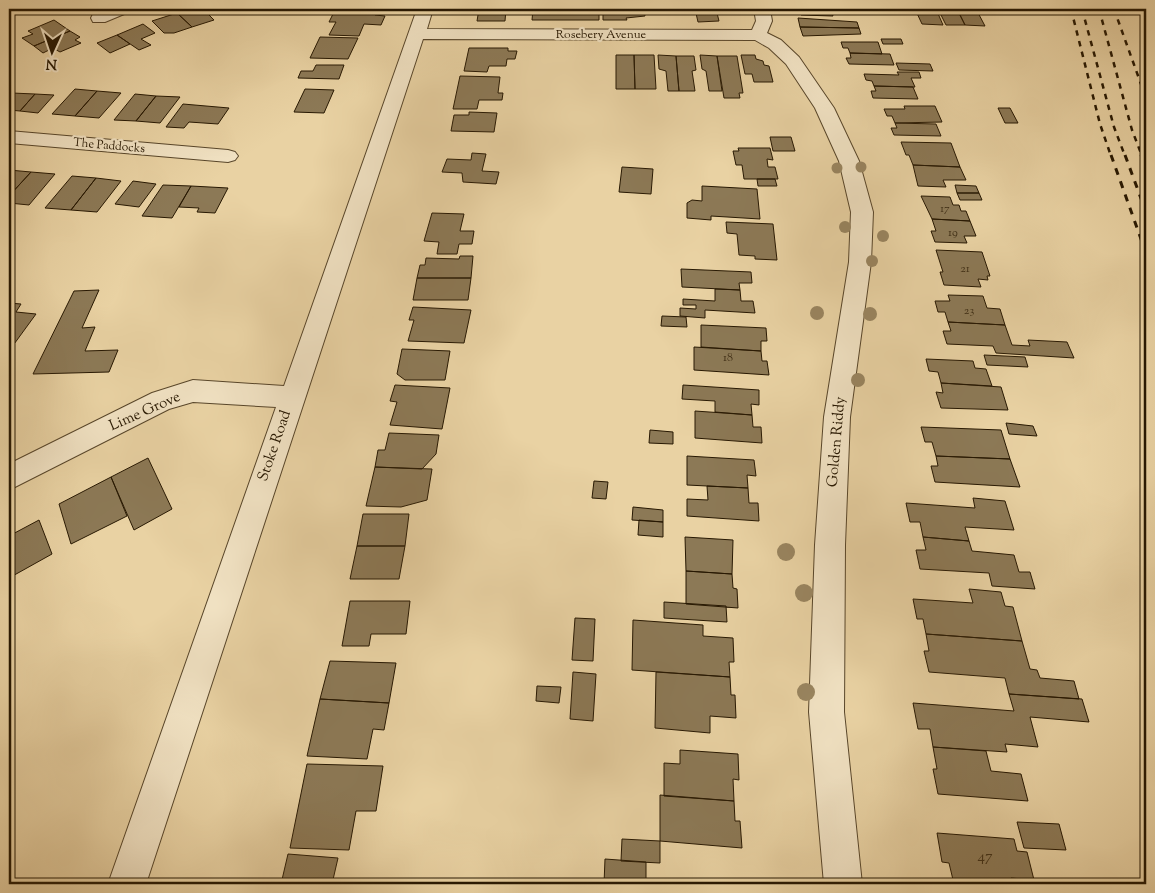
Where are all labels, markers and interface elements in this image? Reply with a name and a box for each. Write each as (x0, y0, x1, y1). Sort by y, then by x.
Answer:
street label: Rosebery Avenue (556, 26, 647, 44)
north arrow (28, 28, 78, 78)
text: N (45, 53, 58, 73)
street label: The Paddocks (72, 134, 146, 158)
house number: 17 (940, 201, 950, 217)
house number: 19 (948, 224, 958, 242)
house number: 21 (960, 260, 970, 278)
house number: 23 (964, 302, 974, 320)
house number: 18 (723, 349, 733, 367)
street label: Lime Grove (106, 387, 184, 437)
street label: Golden Riddy (823, 395, 851, 488)
street label: Stoke Road (253, 407, 297, 484)
house number: 47 (977, 847, 993, 868)

